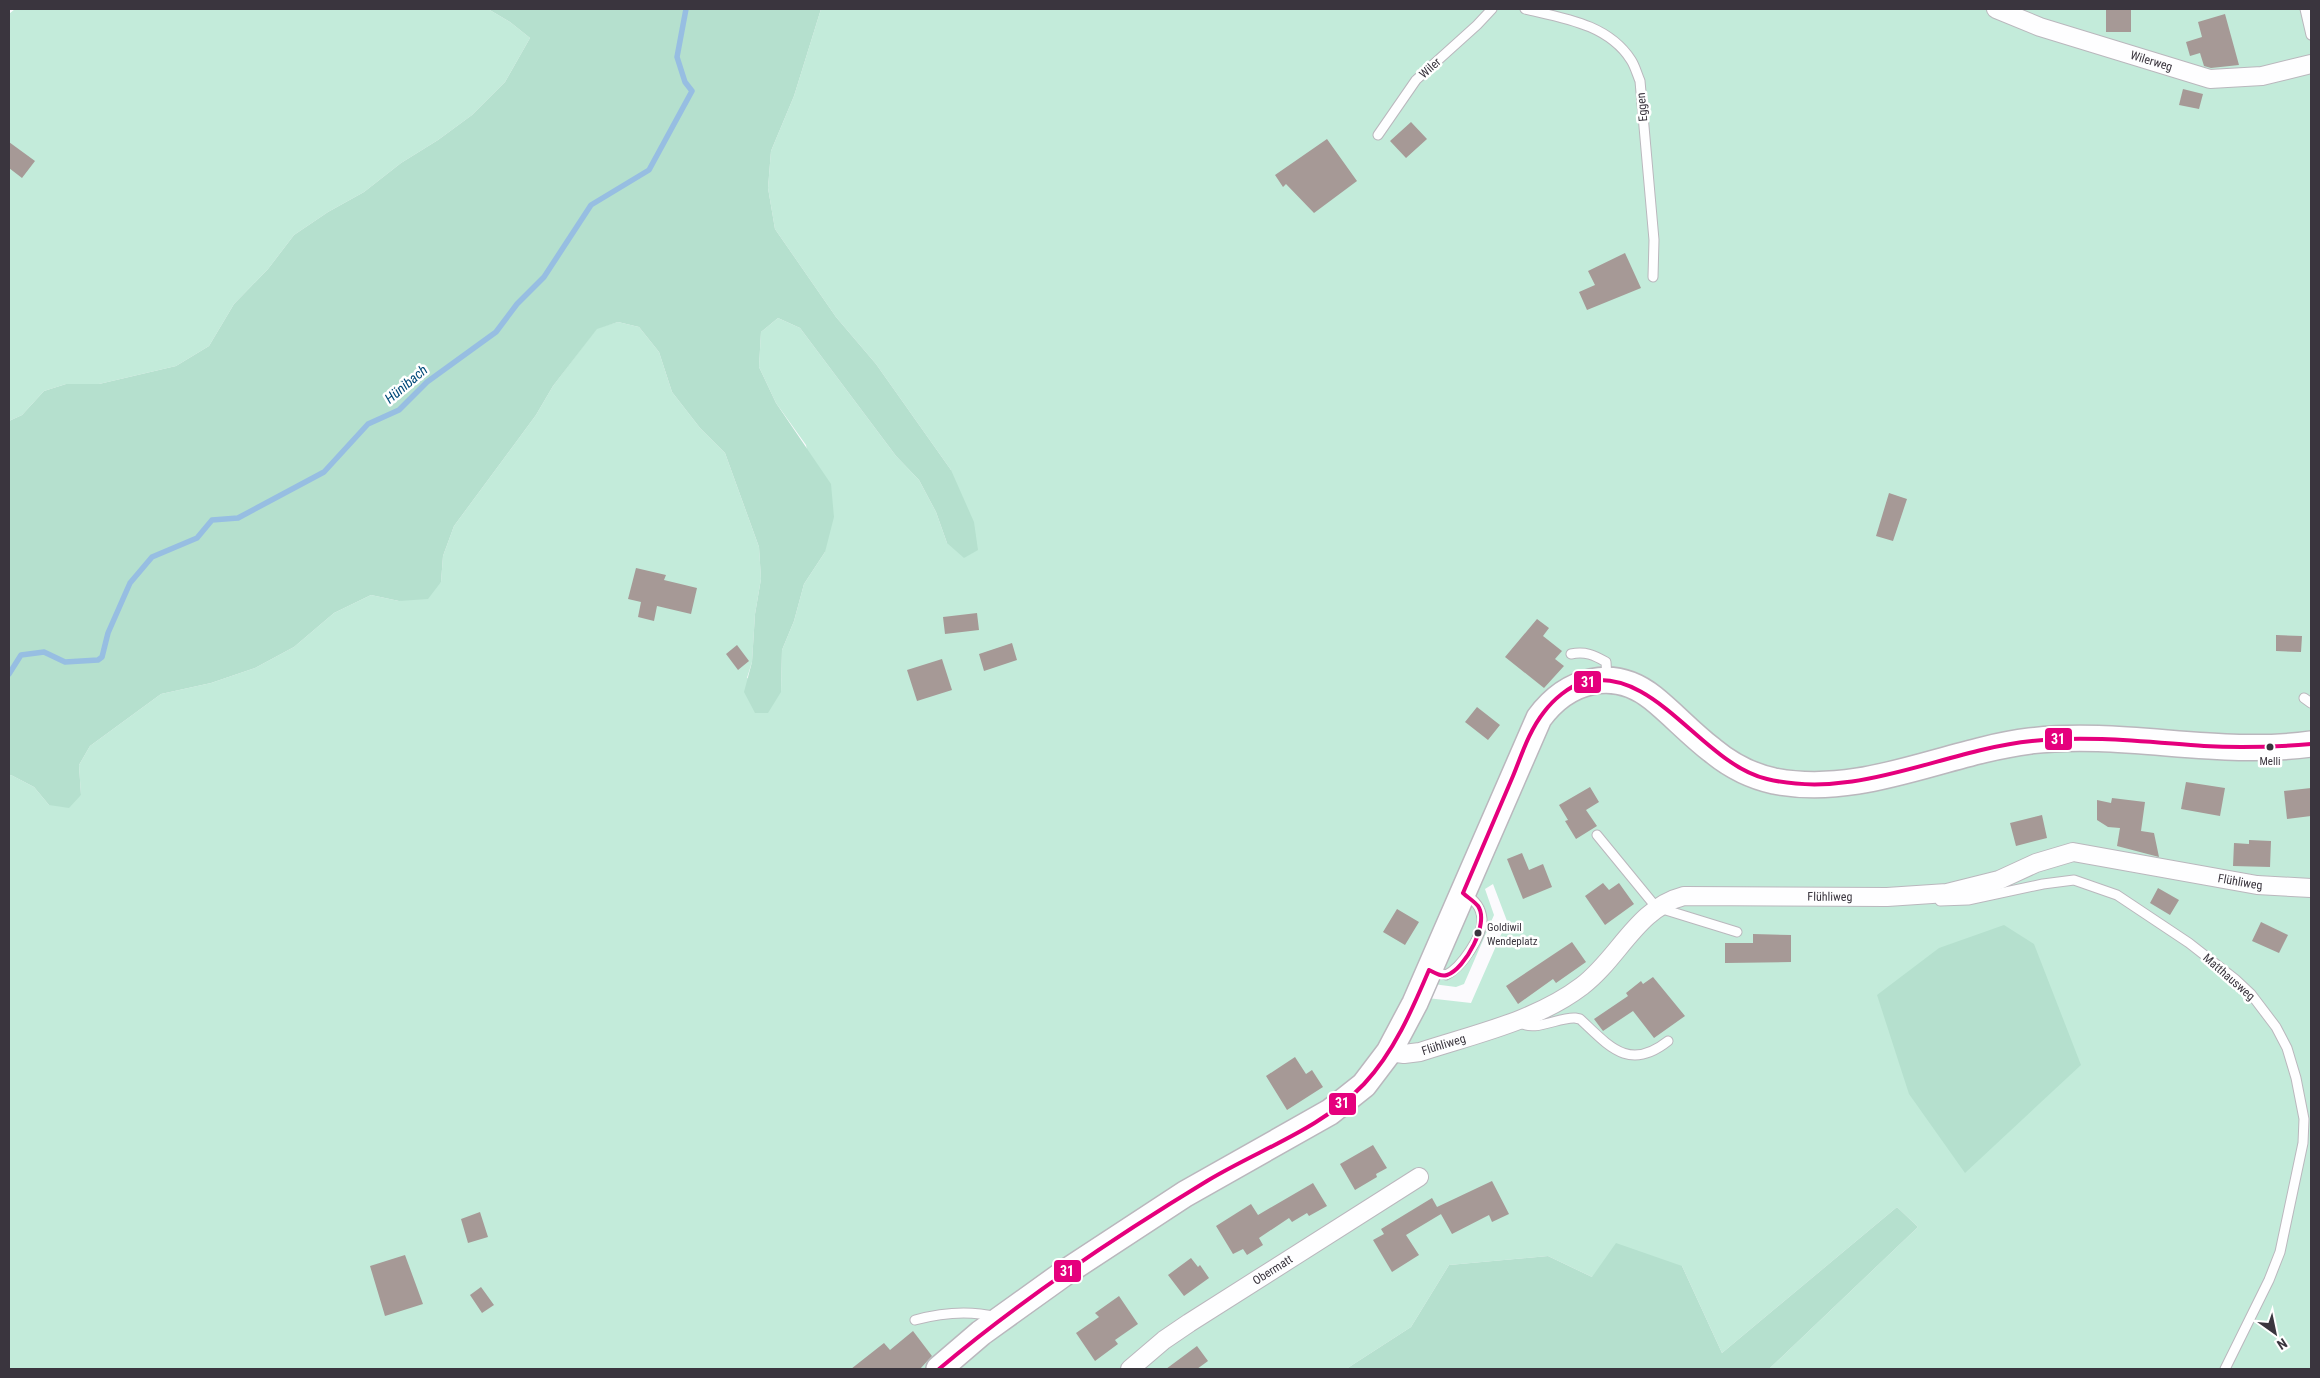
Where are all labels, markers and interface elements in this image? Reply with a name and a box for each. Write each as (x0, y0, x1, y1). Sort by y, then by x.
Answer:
street label: Wilerweg (2129, 48, 2174, 74)
street label: Wiler (1416, 55, 1444, 81)
street label: Eggen (1634, 92, 1650, 122)
water label: Hünibach (381, 362, 431, 406)
line badge: 31 (1573, 670, 1602, 694)
text: 31 (1581, 674, 1595, 690)
line badge: 31 (2044, 727, 2073, 751)
text: 31 (2051, 731, 2065, 747)
marker: Melli (2265, 742, 2275, 752)
place label: Melli (2259, 755, 2281, 768)
street label: Flühliweg (2217, 871, 2263, 892)
street label: Flühliweg (1807, 890, 1853, 904)
place label: Goldiwil Wendeplatz (1487, 921, 1538, 948)
marker: Goldiwil Wendeplatz (1473, 928, 1483, 938)
street label: Matthausweg (2200, 951, 2258, 1003)
street label: Flühliweg (1420, 1031, 1467, 1058)
line badge: 31 (1328, 1092, 1357, 1116)
text: 31 (1335, 1095, 1349, 1111)
street label: Obermatt (1250, 1252, 1295, 1288)
line badge: 31 (1053, 1259, 1082, 1283)
text: 31 (1060, 1263, 1074, 1279)
north arrow (2250, 1308, 2300, 1358)
text: N (2274, 1335, 2290, 1353)

